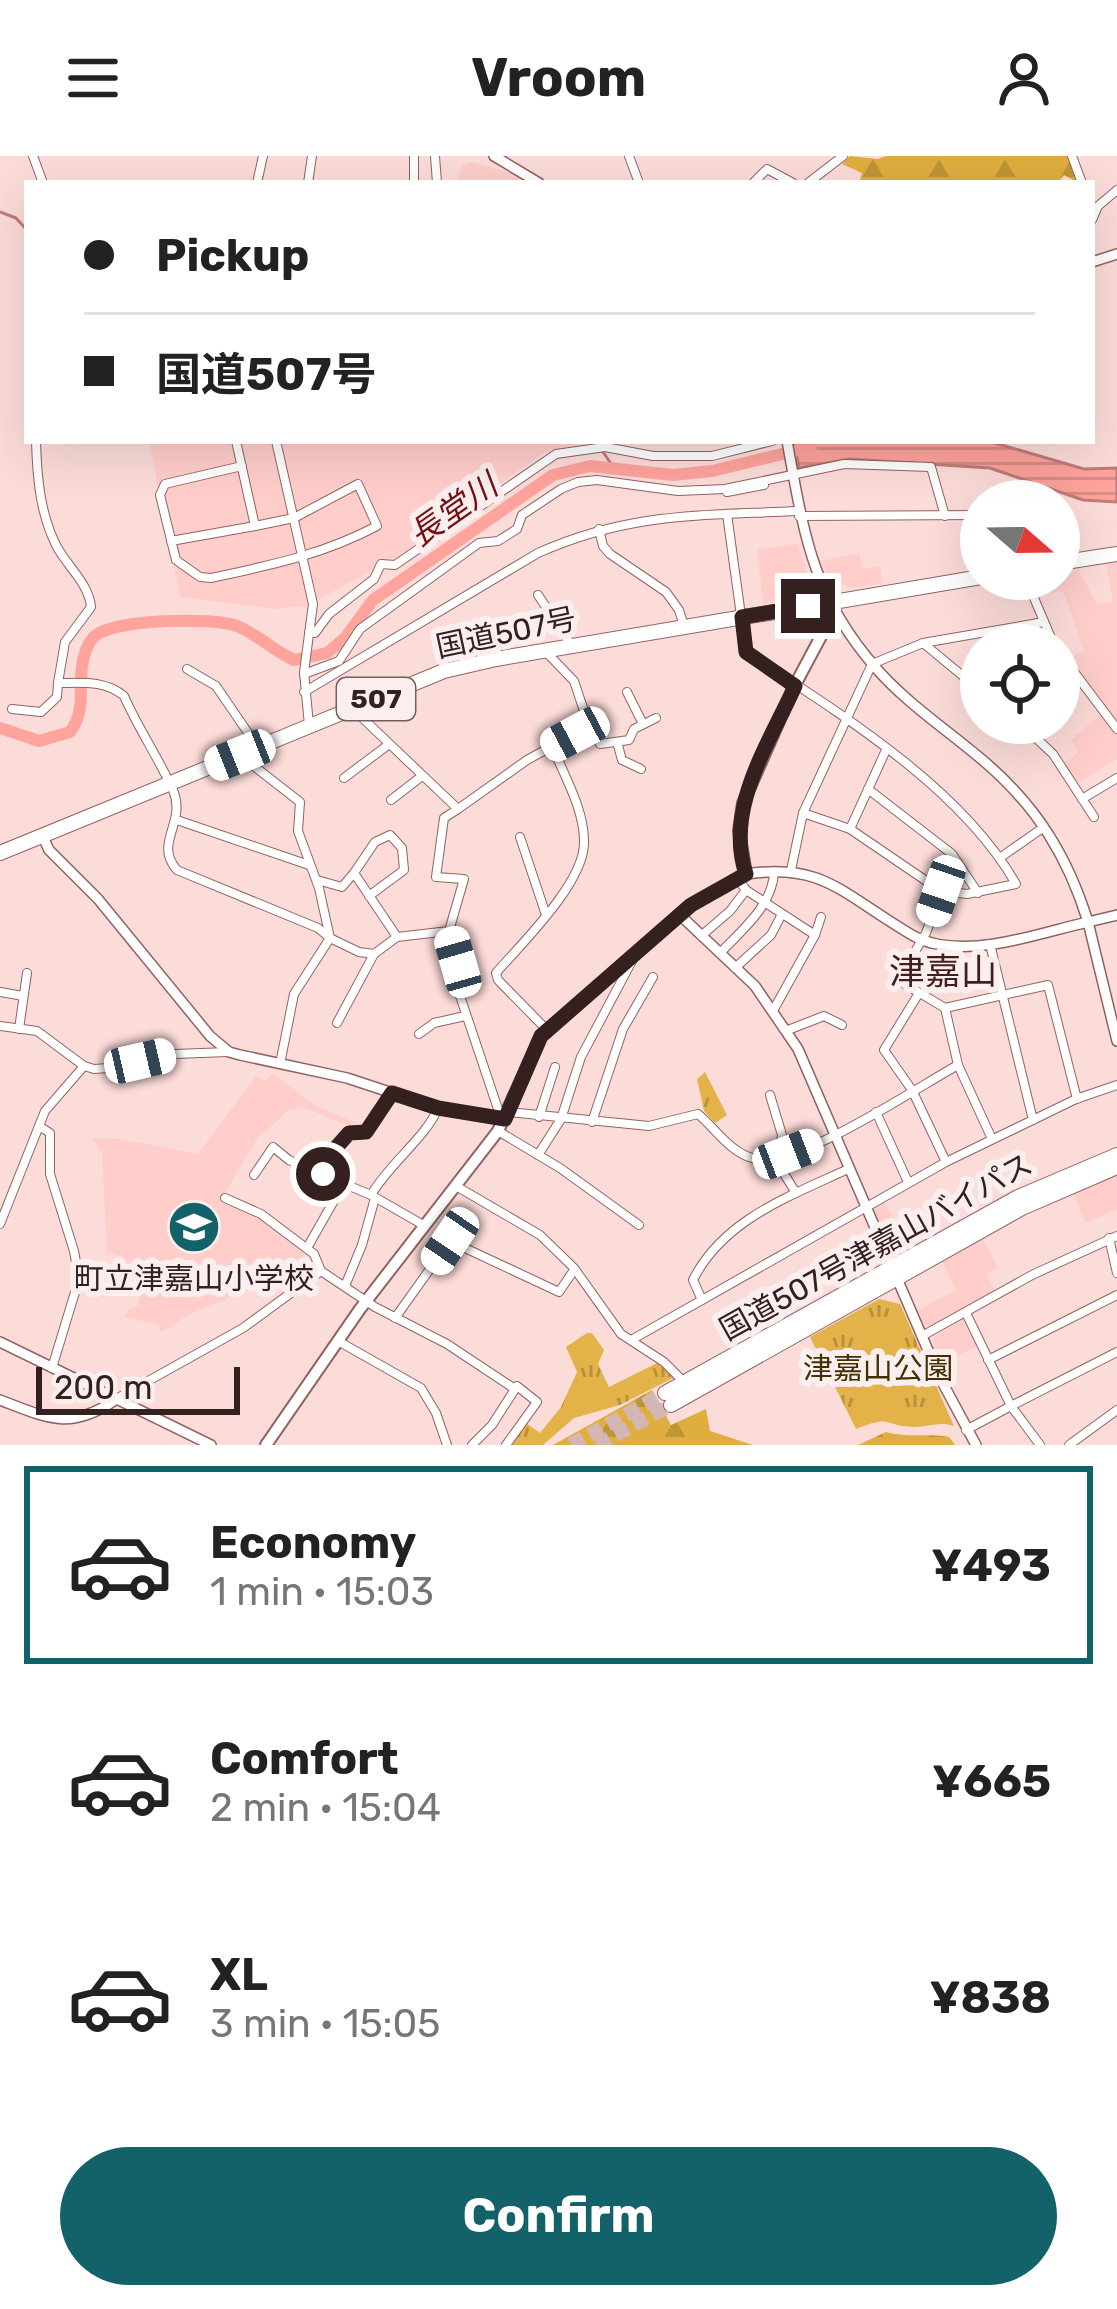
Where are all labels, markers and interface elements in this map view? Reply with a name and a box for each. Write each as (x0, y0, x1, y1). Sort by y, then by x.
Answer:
icon: menu (60, 45, 126, 111)
icon: person (991, 45, 1057, 111)
text: Vroom (471, 46, 646, 110)
text: Pickup (156, 229, 309, 282)
text: 国道507号 (156, 348, 376, 401)
water label: 長堂川 (401, 464, 507, 554)
north arrow (960, 480, 1080, 600)
map controls (960, 480, 1080, 744)
route end (781, 579, 835, 633)
street label: 国道507号 (433, 601, 579, 665)
button: locate (960, 624, 1080, 744)
road number: 507 (337, 678, 415, 720)
car (535, 701, 615, 767)
car (200, 725, 280, 785)
car (912, 851, 970, 931)
car (431, 922, 485, 1002)
district label: 津嘉山 (889, 950, 997, 993)
car (101, 1035, 179, 1087)
car (748, 1124, 828, 1184)
street label: 国道507号津嘉山バイパス (713, 1146, 1039, 1348)
route start (296, 1147, 350, 1201)
school or university icon: 町立津嘉山小学校 (166, 1199, 222, 1255)
car (415, 1201, 485, 1281)
place label: 町立津嘉山小学校 (74, 1261, 314, 1297)
park label: 津嘉山公園 (803, 1351, 953, 1387)
scale bar (36, 1361, 240, 1414)
text: 200 m (54, 1368, 153, 1407)
icon: car (66, 1511, 174, 1619)
text: Economy (210, 1516, 416, 1569)
text: ¥493 (931, 1539, 1051, 1592)
text: 1 min · 15:03 (210, 1569, 434, 1615)
icon: car (66, 1727, 174, 1835)
text: Comfort (210, 1732, 399, 1785)
text: ¥665 (932, 1755, 1051, 1808)
text: 2 min · 15:04 (210, 1785, 441, 1831)
icon: car (66, 1943, 174, 2051)
text: XL (210, 1948, 268, 2001)
text: ¥838 (929, 1971, 1051, 2024)
text: 3 min · 15:05 (210, 2001, 441, 2047)
button: Confirm (60, 2147, 1057, 2285)

